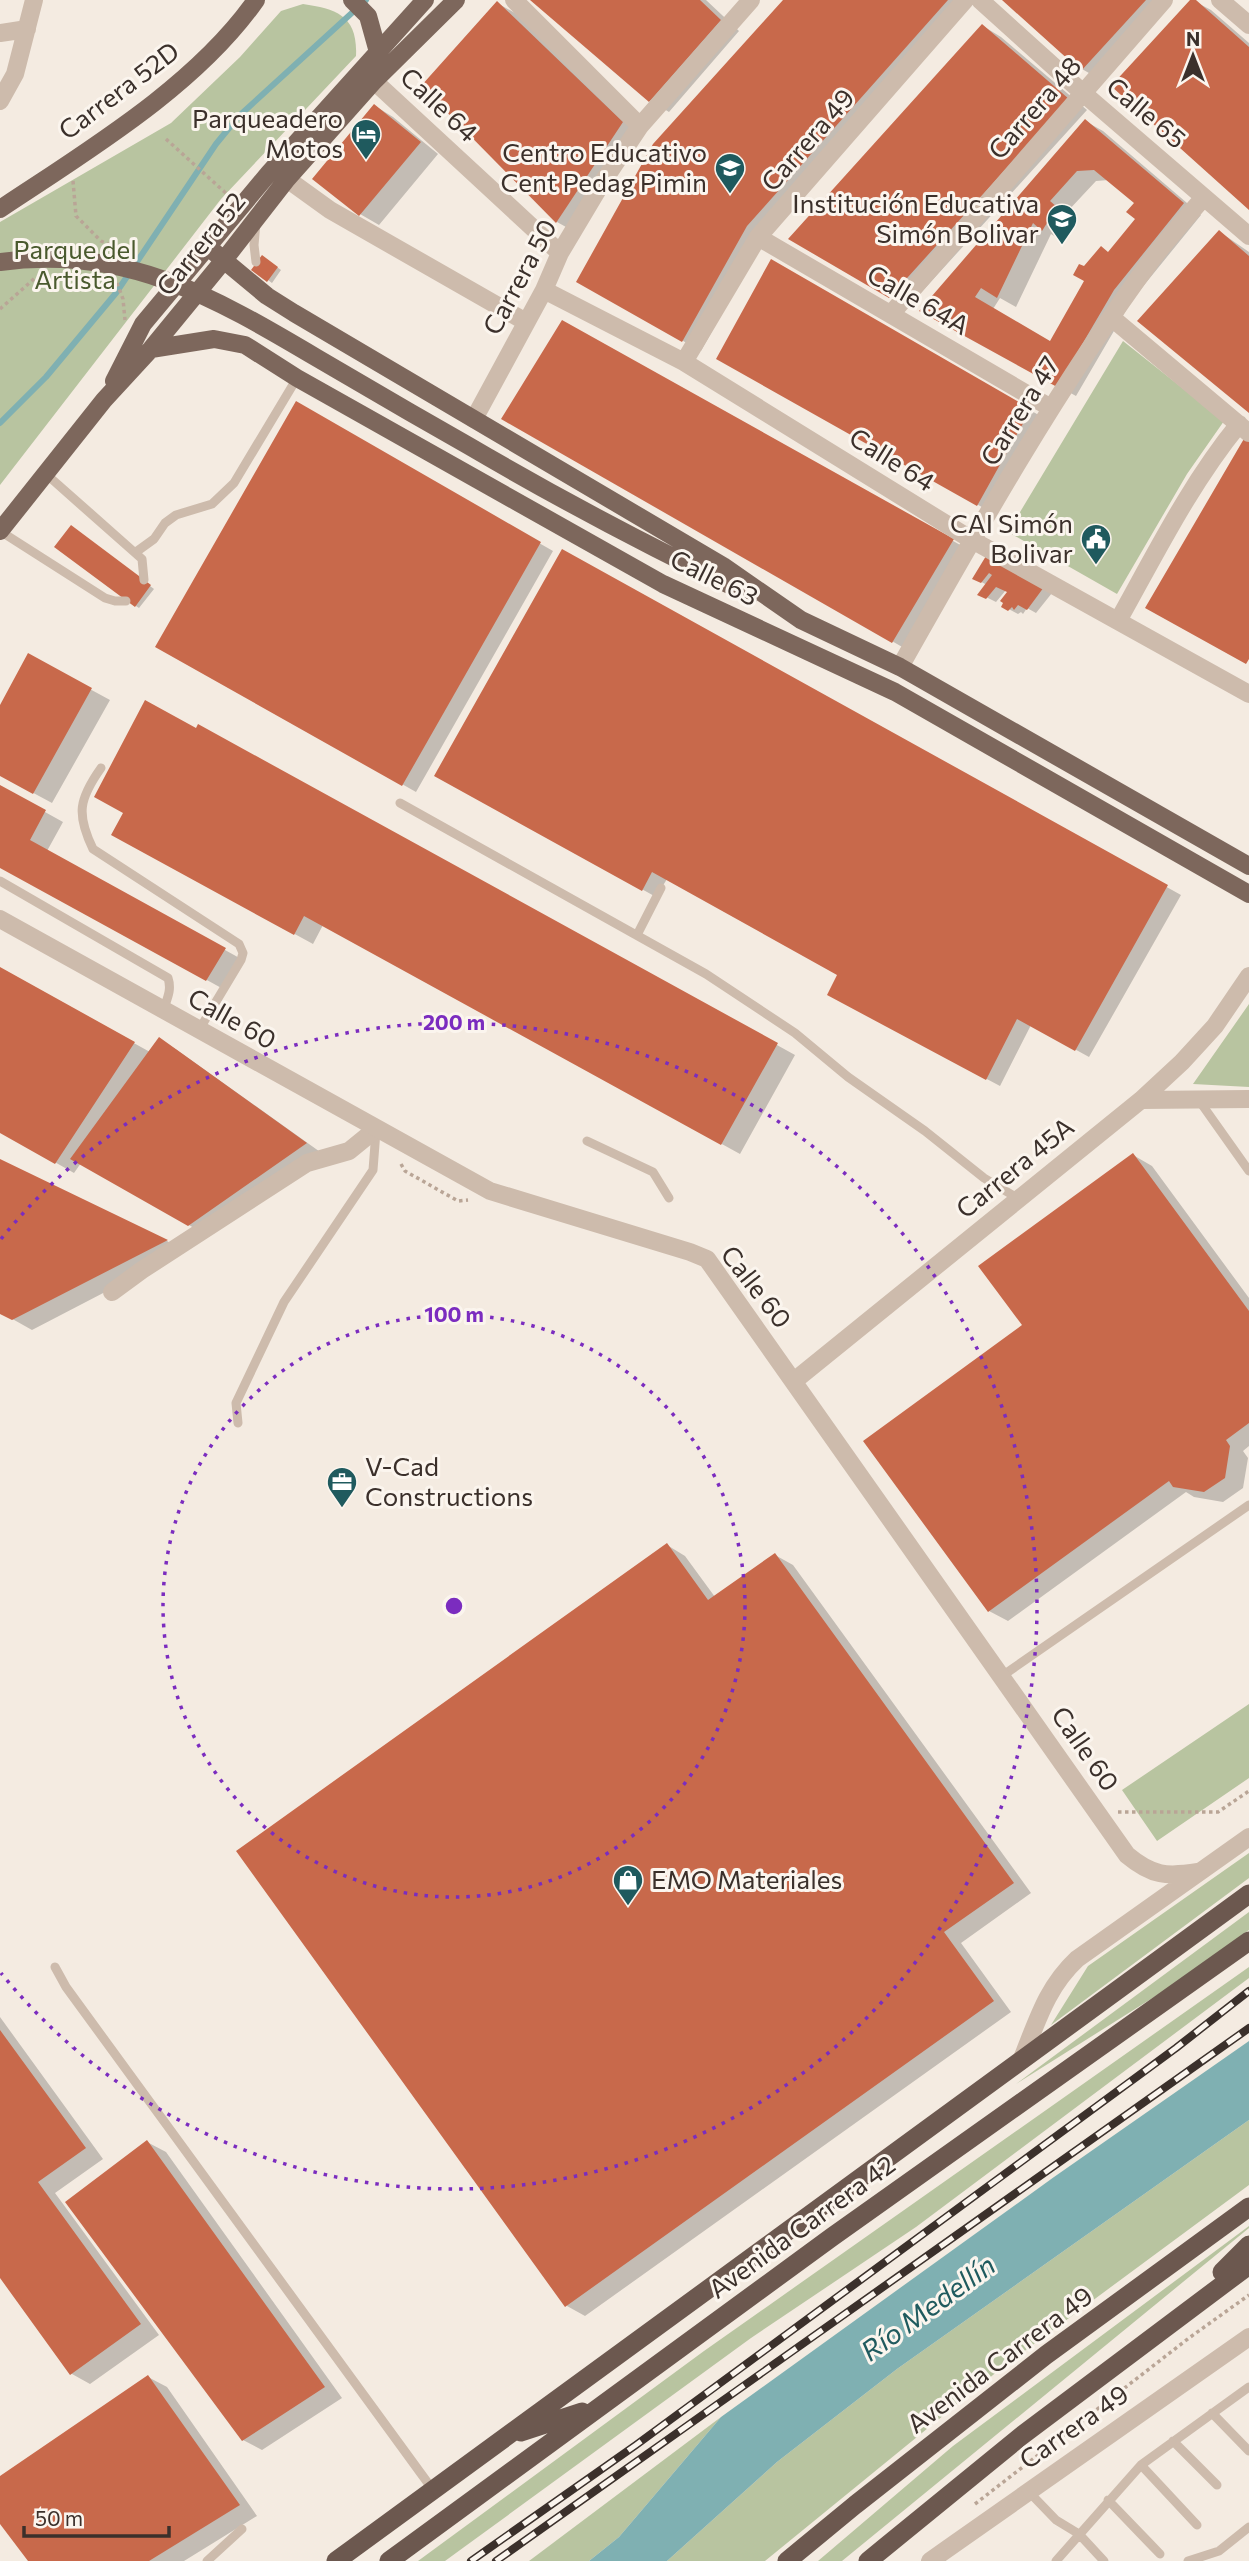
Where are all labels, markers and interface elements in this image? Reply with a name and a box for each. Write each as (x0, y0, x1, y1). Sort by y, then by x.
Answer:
north arrow (1158, 21, 1228, 91)
text: N (1186, 27, 1200, 50)
street label: Carrera 52D (52, 34, 184, 145)
street label: Carrera 48 (981, 49, 1087, 165)
street label: Calle 64 (395, 60, 485, 148)
street label: Calle 65 (1101, 70, 1193, 154)
street label: Carrera 49 (754, 81, 860, 197)
place label: Parqueadero Motos (192, 102, 343, 163)
hotel icon: Parqueadero Motos (349, 117, 383, 161)
place label: Centro Educativo Cent Pedag Pimin (500, 136, 707, 197)
school or university icon: Centro Educativo Cent Pedag Pimin (713, 151, 747, 195)
street label: Carrera 52 (149, 185, 251, 301)
place label: Institución Educativa Simón Bolivar (792, 187, 1039, 248)
school or university icon: Institución Educativa Simón Bolivar (1045, 202, 1079, 246)
street label: Carrera 50 (475, 213, 562, 339)
park label: Parque del Artista (13, 233, 137, 294)
street label: Calle 64A (862, 257, 975, 340)
street label: Carrera 47 (973, 350, 1064, 471)
street label: Calle 64 (844, 420, 941, 497)
place label: CAI Simón Bolivar (950, 507, 1073, 568)
public building icon: CAI Simón Bolivar (1079, 522, 1113, 566)
street label: Calle 63 (666, 542, 764, 611)
street label: Calle 60 (183, 981, 282, 1055)
text: 200 m (423, 1009, 485, 1034)
street label: Carrera 45A (949, 1110, 1079, 1224)
street label: Calle 60 (715, 1239, 799, 1333)
text: 100 m (424, 1301, 484, 1326)
place label: V-Cad Constructions (365, 1450, 533, 1511)
office icon: V-Cad Constructions (325, 1465, 359, 1509)
centre of rings (442, 1594, 466, 1618)
street label: Calle 60 (1046, 1700, 1126, 1796)
shop icon: EMO Materiales (611, 1863, 645, 1907)
place label: EMO Materiales (651, 1863, 842, 1894)
street label: Avenida Carrera 42 (702, 2148, 900, 2304)
water label: Río Medellín (854, 2247, 1001, 2367)
street label: Avenida Carrera 49 (901, 2280, 1099, 2440)
street label: Carrera 49 (1014, 2378, 1134, 2476)
scale bar (24, 2494, 170, 2538)
text: 50 m (35, 2505, 83, 2530)

